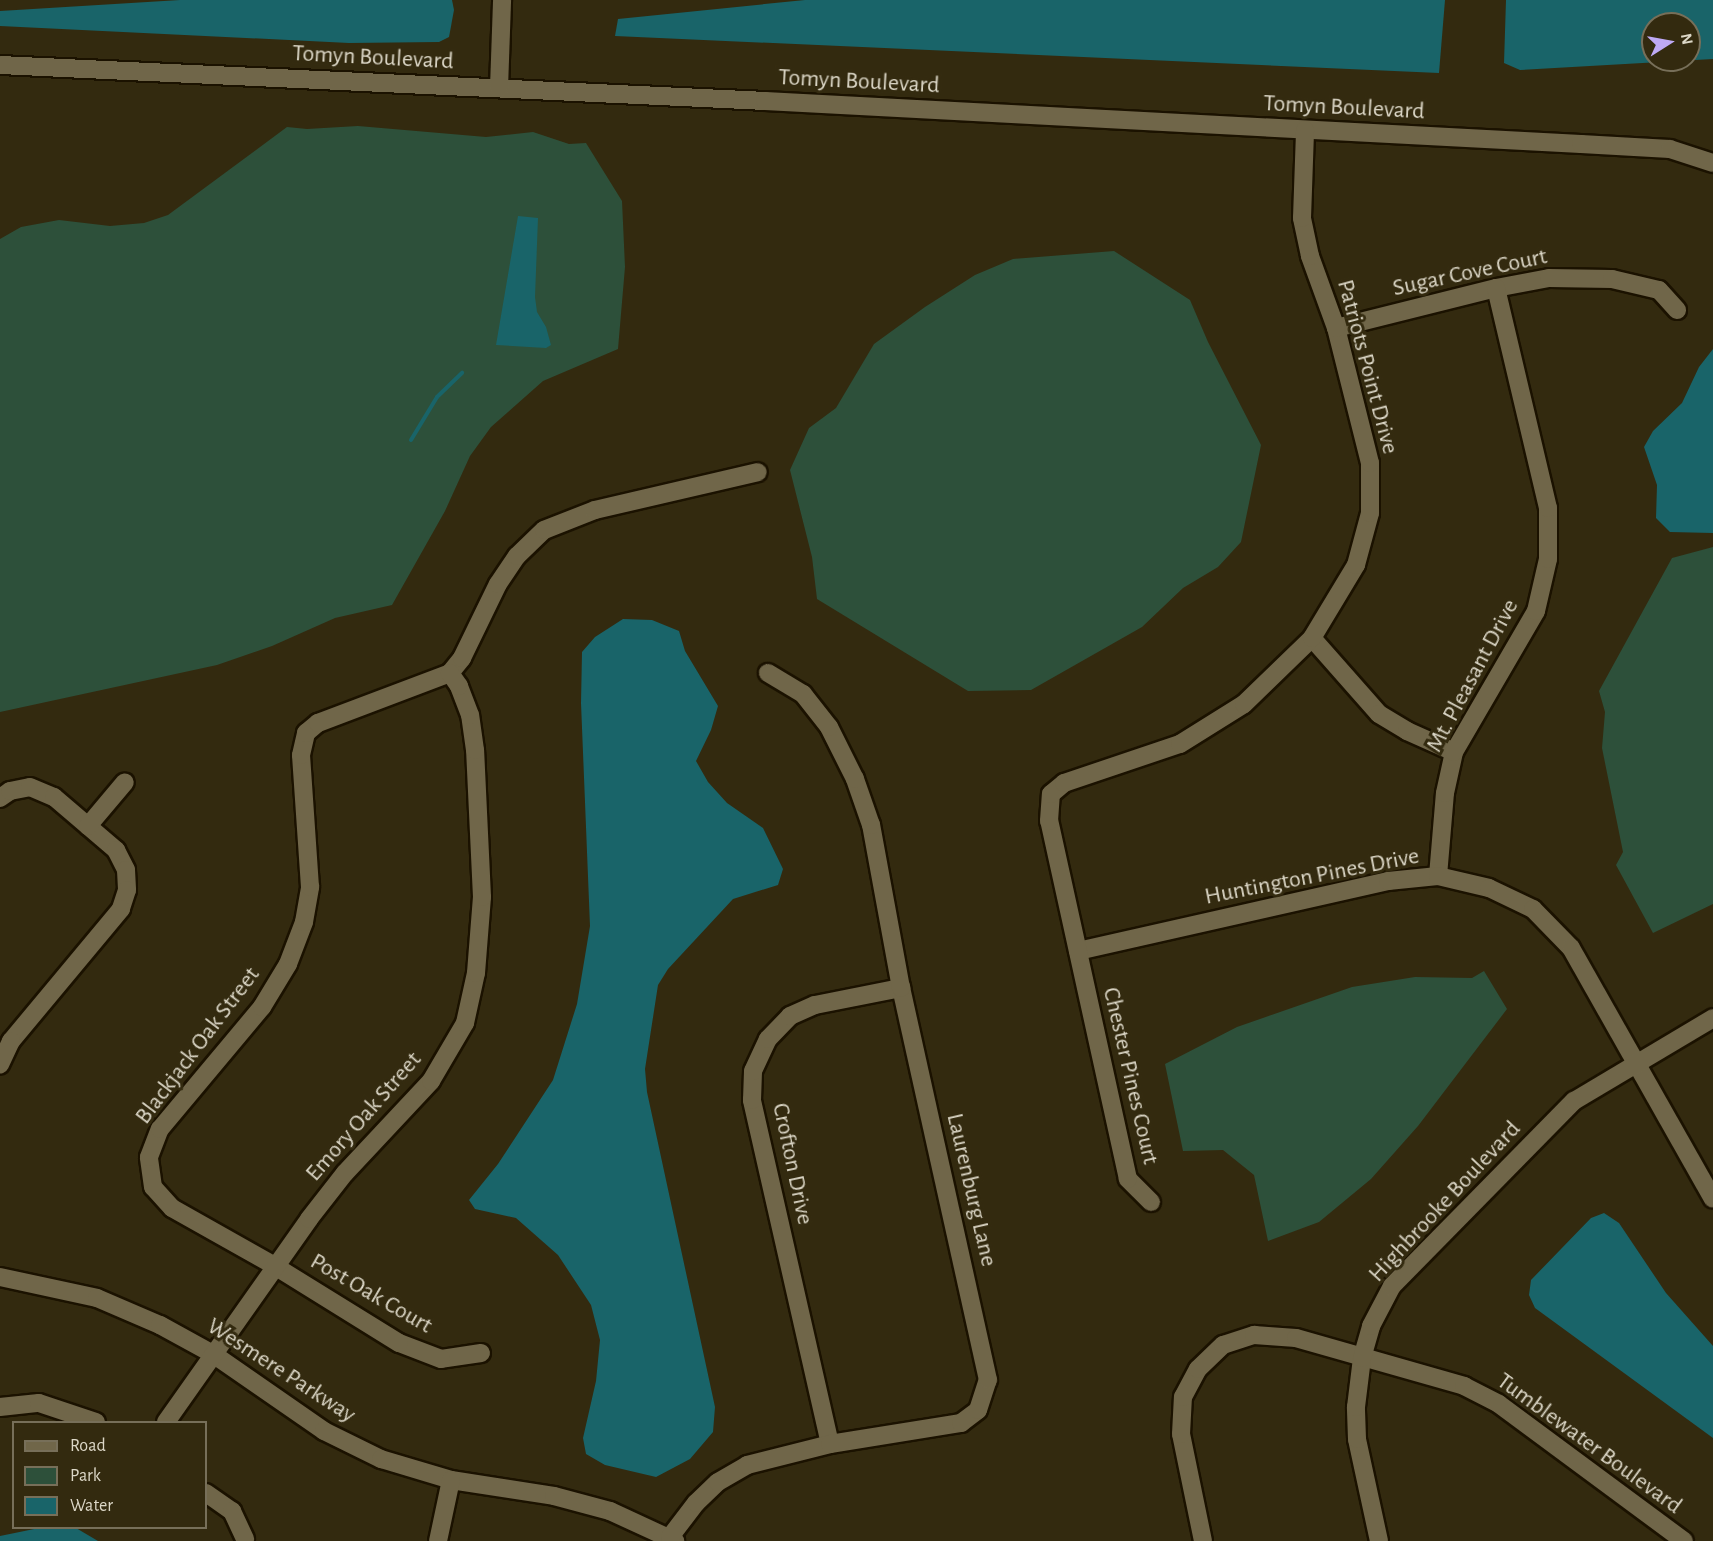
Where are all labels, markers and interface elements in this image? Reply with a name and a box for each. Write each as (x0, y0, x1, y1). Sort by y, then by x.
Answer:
north arrow (1641, 12, 1701, 72)
text: N (1678, 32, 1696, 46)
street label: Tomyn Boulevard (292, 39, 454, 77)
street label: Tomyn Boulevard (778, 63, 940, 101)
street label: Tomyn Boulevard (1263, 89, 1425, 127)
street label: Sugar Cove Court (1390, 243, 1550, 303)
street label: Patriots Point Drive (1330, 277, 1404, 457)
street label: Mt. Pleasant Drive (1421, 595, 1525, 757)
street label: Huntington Pines Drive (1202, 842, 1422, 912)
street label: Blackjack Oak Street (130, 962, 266, 1130)
street label: Chester Pines Court (1096, 985, 1164, 1167)
street label: Emory Oak Street (300, 1046, 428, 1188)
street label: Crofton Drive (765, 1101, 819, 1227)
street label: Laurenburg Lane (939, 1111, 1003, 1269)
street label: Highbrooke Boulevard (1363, 1115, 1527, 1289)
street label: Post Oak Court (305, 1247, 437, 1341)
street label: Wesmere Parkway (201, 1312, 361, 1430)
street label: Tumblewater Boulevard (1491, 1367, 1687, 1521)
legend (12, 1421, 207, 1529)
text: Road (70, 1437, 106, 1455)
text: Park (70, 1467, 101, 1485)
text: Water (70, 1497, 113, 1515)

